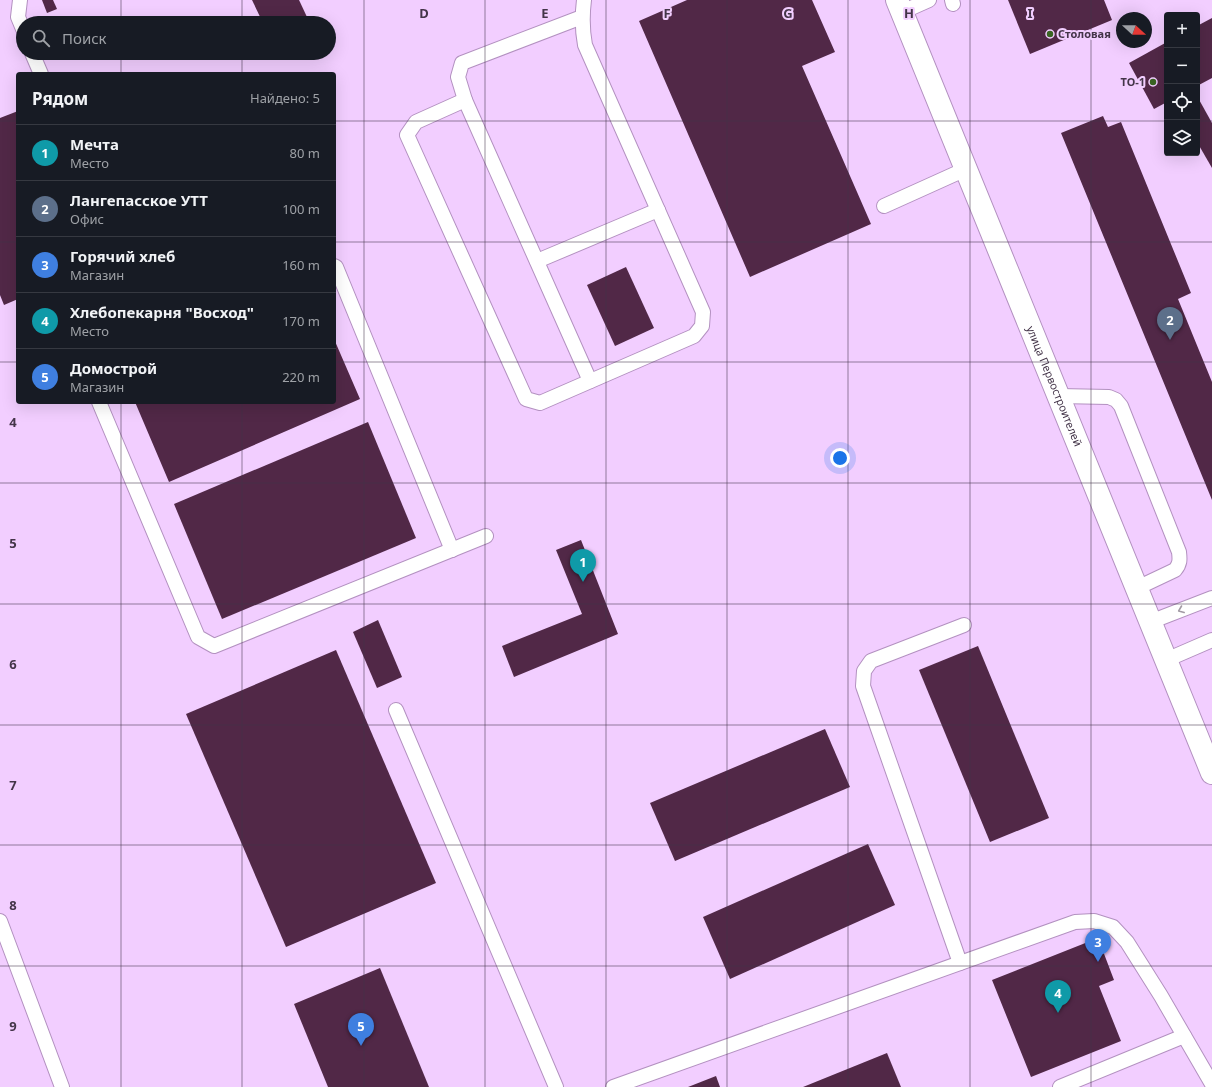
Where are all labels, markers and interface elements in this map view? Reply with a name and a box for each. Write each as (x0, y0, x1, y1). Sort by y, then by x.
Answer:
text: D (419, 4, 429, 22)
text: E (541, 4, 549, 22)
text: F (663, 4, 671, 22)
text: G (783, 4, 793, 22)
text: H (904, 4, 914, 22)
text: I (1027, 4, 1033, 22)
north arrow (1116, 12, 1152, 48)
map controls (1164, 12, 1200, 156)
button: + (1164, 12, 1200, 48)
search box (16, 16, 336, 60)
place label: Столовая (1058, 26, 1111, 41)
icon: search (30, 27, 52, 49)
text: Поиск (62, 28, 107, 48)
marker: Столовая (1045, 29, 1055, 39)
button: − (1164, 48, 1200, 84)
place label: ТО-1 (1121, 74, 1145, 89)
marker: ТО-1 (1148, 77, 1158, 87)
button: locate (1164, 84, 1200, 120)
text: Рядом (32, 87, 88, 110)
text: Найдено: 5 (250, 89, 320, 107)
button: layers (1164, 120, 1200, 156)
text: Мечта (70, 134, 119, 154)
text: 1 (41, 144, 49, 162)
text: 80 m (290, 144, 320, 162)
text: Место (70, 154, 109, 172)
text: Лангепасское УТТ (70, 190, 208, 210)
text: 2 (41, 200, 49, 218)
text: 100 m (282, 200, 320, 218)
text: Офис (70, 210, 104, 228)
text: Горячий хлеб (70, 246, 175, 266)
text: 3 (41, 256, 49, 274)
text: 160 m (282, 256, 320, 274)
text: Магазин (70, 266, 124, 284)
text: Хлебопекарня "Восход" (70, 302, 254, 322)
pin: 2 (1157, 307, 1183, 340)
text: 4 (41, 312, 49, 330)
text: 170 m (282, 312, 320, 330)
text: Место (70, 322, 109, 340)
street label: улица Первостроителей (1024, 323, 1086, 448)
text: Домострой (70, 358, 157, 378)
text: 5 (41, 368, 49, 386)
text: 220 m (282, 368, 320, 386)
text: Магазин (70, 378, 124, 396)
text: 4 (9, 413, 17, 431)
your location (830, 448, 850, 468)
text: 5 (9, 534, 17, 552)
pin: 1 (570, 549, 596, 582)
one-way arrow (1178, 606, 1185, 614)
text: 6 (9, 655, 17, 673)
text: 7 (9, 776, 17, 794)
text: 8 (9, 896, 17, 914)
pin: 3 (1085, 929, 1111, 962)
pin: 4 (1045, 980, 1071, 1013)
pin: 5 (348, 1013, 374, 1046)
text: 9 (9, 1017, 17, 1035)

